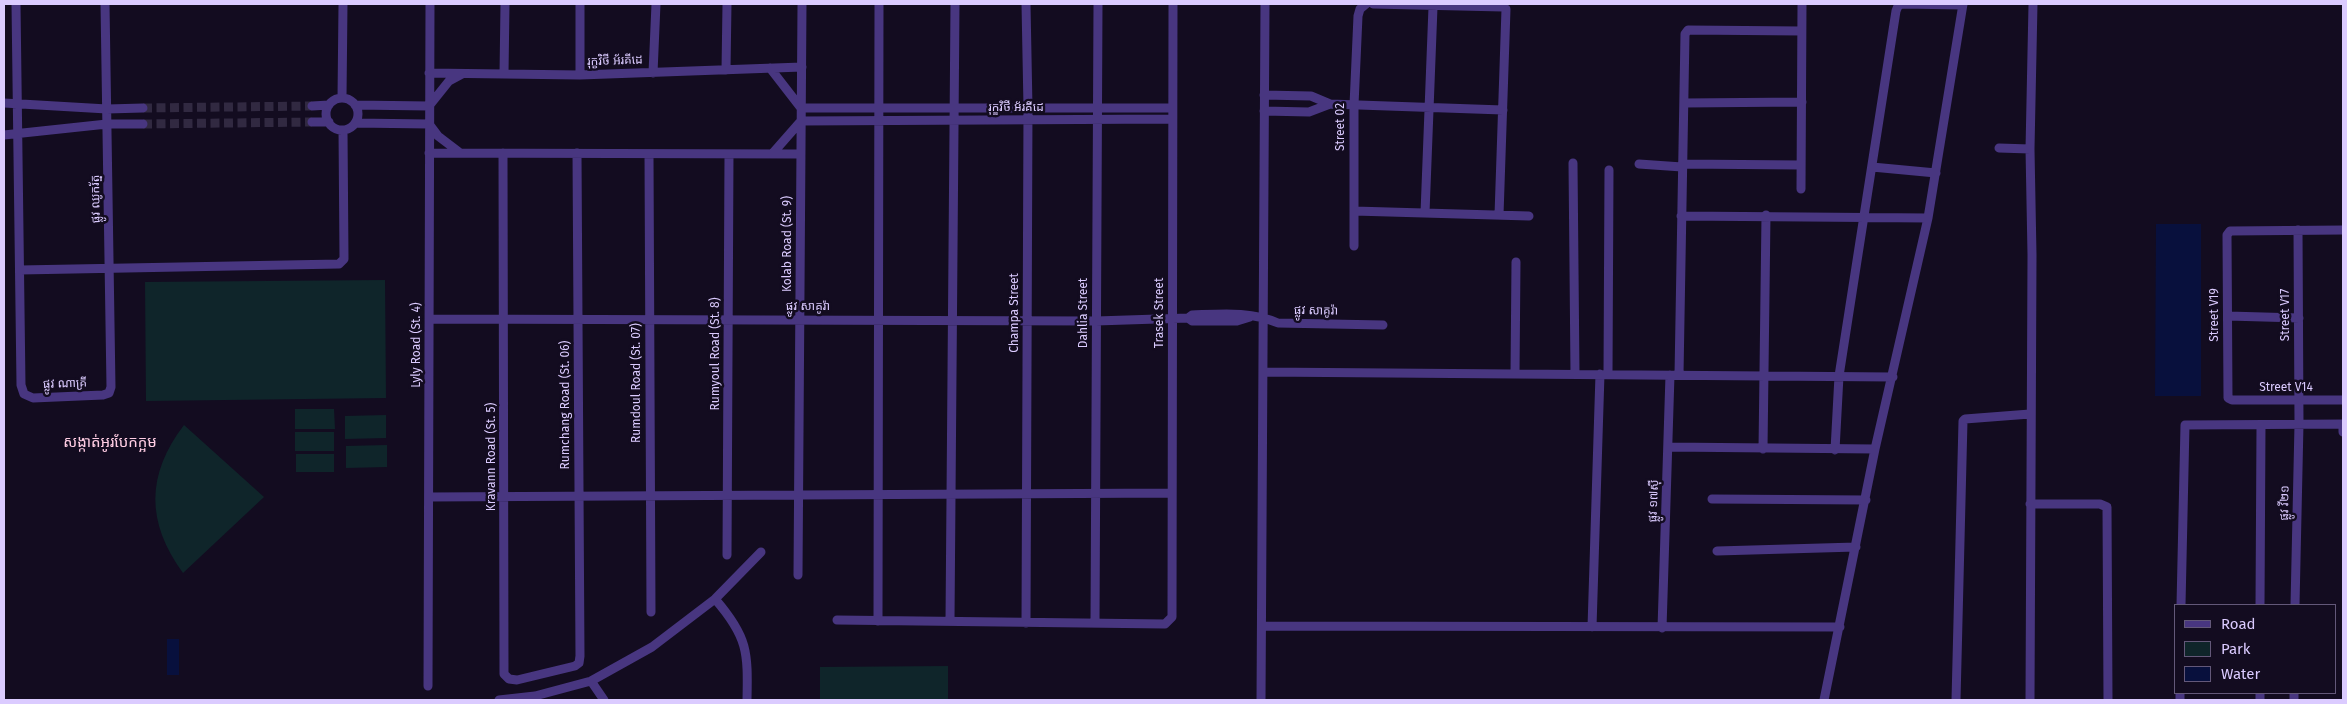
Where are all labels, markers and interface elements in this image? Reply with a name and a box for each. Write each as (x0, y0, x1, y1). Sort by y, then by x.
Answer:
street label: រុក្ខវិថី អ័រគីដេ (587, 53, 643, 69)
street label: រុក្ខវិថី អ័រគីដេ (988, 101, 1044, 115)
street label: Street 02 (1334, 103, 1348, 151)
street label: ផ្លូវ ឈូករ័ត្ន (88, 175, 104, 223)
street label: Kolab Road (St. 9) (781, 196, 795, 292)
street label: Champa Street (1008, 273, 1022, 353)
street label: Dahlia Street (1077, 278, 1091, 348)
street label: Trasek Street (1153, 278, 1167, 348)
street label: Street V19 (2208, 288, 2222, 342)
street label: Street V17 (2279, 289, 2293, 341)
street label: Rumyoul Road (St. 8) (709, 297, 723, 411)
street label: ផ្លូវ សាគូរ៉ា (786, 300, 830, 314)
street label: Lyly Road (St. 4) (410, 302, 424, 388)
street label: ផ្លូវ សាគូរ៉ា (1294, 303, 1338, 319)
street label: Rumdoul Road (St. 07) (630, 323, 644, 443)
street label: Rumchang Road (St. 06) (559, 341, 573, 469)
street label: ផ្លូវ ណាគ្រី (43, 376, 87, 392)
street label: Street V14 (2259, 381, 2313, 395)
street label: Kravann Road (St. 5) (485, 403, 499, 511)
district label: សង្កាត់អូរបែកក្អម (63, 434, 157, 452)
street label: ផ្លូវ ១៧ស៊ី (1646, 479, 1662, 523)
street label: ផ្លូវ វី២១ (2277, 485, 2293, 521)
legend (2174, 604, 2337, 694)
text: Road (2221, 615, 2256, 633)
text: Park (2221, 640, 2251, 658)
text: Water (2221, 665, 2260, 683)

